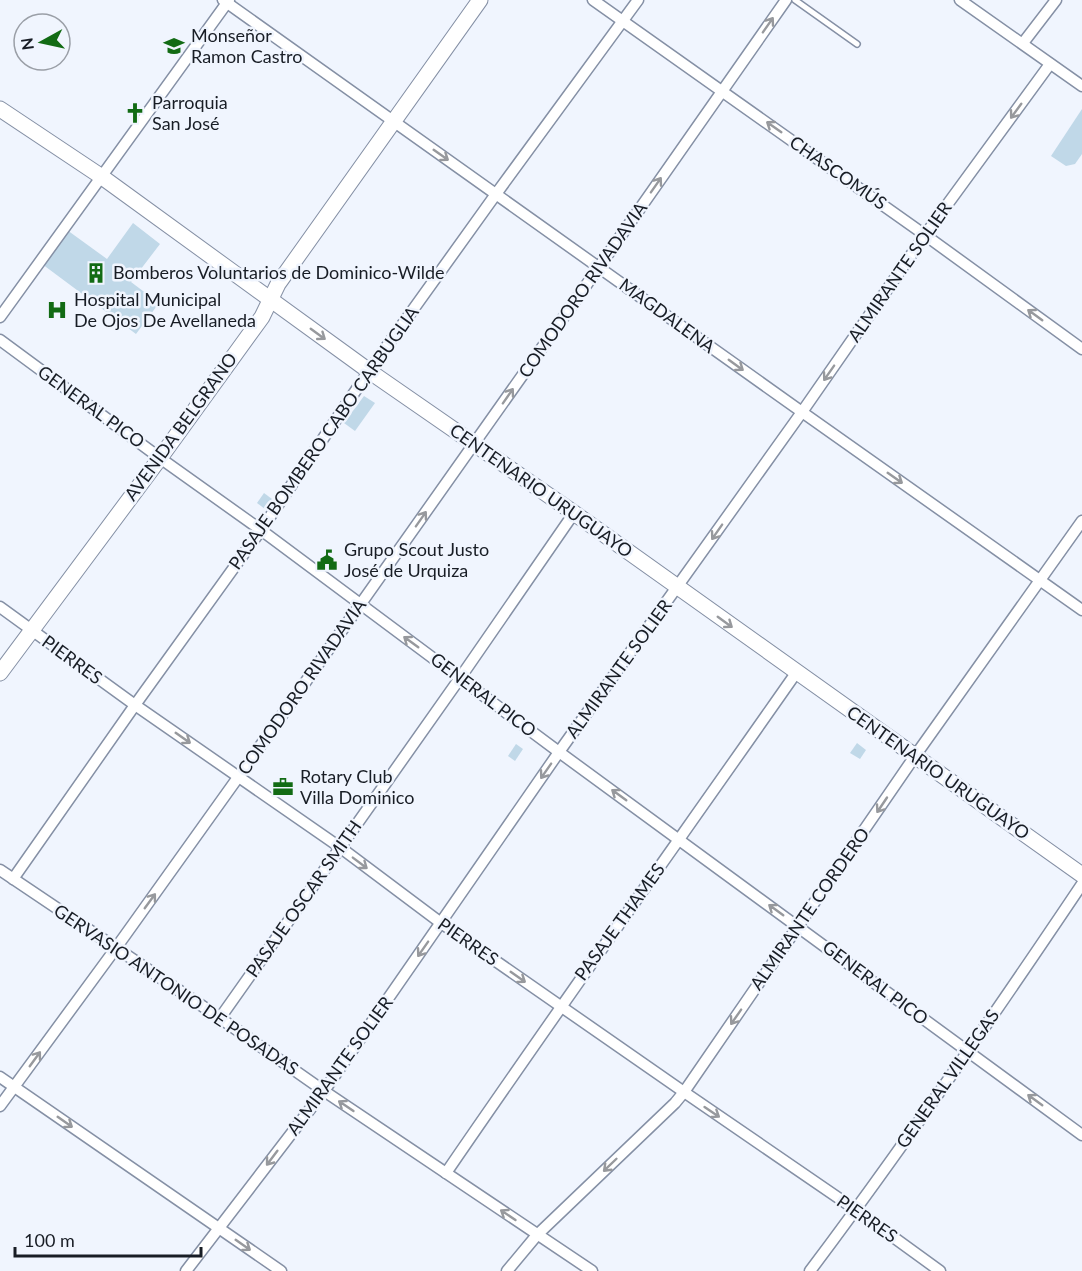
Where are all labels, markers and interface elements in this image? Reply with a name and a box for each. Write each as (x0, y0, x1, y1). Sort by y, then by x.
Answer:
north arrow (12, 12, 72, 72)
one-way arrow (762, 18, 774, 34)
place label: Monseñor Ramon Castro (191, 24, 302, 67)
school or university icon: Monseñor Ramon Castro (162, 34, 186, 58)
text: N (16, 37, 37, 52)
place label: Parroquia San José (152, 91, 228, 134)
church icon: Parroquia San José (123, 101, 147, 125)
one-way arrow (1009, 103, 1022, 119)
one-way arrow (766, 121, 783, 133)
street label: CHASCOMÚS (786, 131, 891, 214)
one-way arrow (432, 149, 448, 161)
one-way arrow (650, 177, 662, 194)
street label: ALMIRANTE SOLIER (843, 196, 956, 346)
street label: COMODORO RIVADAVIA (513, 197, 652, 381)
building icon: Bomberos Voluntarios de Dominico-Wilde (84, 261, 108, 285)
place label: Bomberos Voluntarios de Dominico-Wilde (113, 261, 445, 283)
street label: MAGDALENA (615, 273, 720, 358)
place label: Hospital Municipal De Ojos De Avellaneda (74, 288, 256, 331)
hospital icon: Hospital Municipal De Ojos De Avellaneda (45, 298, 69, 322)
street label: PASAJE BOMBERO CABO CARBUGLIA (223, 301, 423, 573)
one-way arrow (1027, 308, 1043, 321)
one-way arrow (309, 328, 325, 340)
street label: AVENIDA BELGRANO (119, 348, 241, 505)
one-way arrow (728, 359, 744, 371)
street label: GENERAL PICO (34, 360, 149, 452)
one-way arrow (823, 364, 835, 381)
one-way arrow (502, 389, 514, 405)
street label: CENTENARIO URUGUAYO (446, 419, 637, 562)
one-way arrow (887, 472, 903, 484)
one-way arrow (415, 512, 427, 528)
one-way arrow (711, 523, 723, 540)
place label: Grupo Scout Justo José de Urquiza (344, 538, 489, 581)
public building icon: Grupo Scout Justo José de Urquiza (315, 548, 339, 572)
street label: COMODORO RIVADAVIA (232, 594, 371, 778)
street label: ALMIRANTE SOLIER (560, 594, 676, 742)
one-way arrow (716, 615, 732, 628)
street label: PIERRES (38, 630, 107, 688)
one-way arrow (404, 636, 420, 648)
street label: GENERAL PICO (426, 647, 541, 741)
street label: CENTENARIO URUGUAYO (843, 701, 1034, 844)
one-way arrow (175, 732, 191, 744)
one-way arrow (540, 763, 552, 779)
place label: Rotary Club Villa Dominico (300, 765, 414, 808)
office icon: Rotary Club Villa Dominico (271, 775, 295, 799)
one-way arrow (611, 789, 627, 801)
one-way arrow (876, 796, 888, 812)
street label: PASAJE OSCAR SMITH (241, 816, 366, 981)
street label: ALMIRANTE CORDERO (745, 823, 874, 994)
one-way arrow (351, 856, 367, 869)
street label: PASAJE THAMES (569, 859, 669, 984)
one-way arrow (143, 893, 156, 909)
street label: GERVASIO ANTONIO DE POSADAS (50, 899, 303, 1079)
one-way arrow (769, 904, 785, 916)
street label: PIERRES (434, 912, 503, 970)
street label: GENERAL PICO (818, 935, 933, 1029)
one-way arrow (417, 941, 429, 957)
one-way arrow (509, 971, 526, 983)
street label: ALMIRANTE SOLIER (281, 991, 397, 1139)
street label: GENERAL VILLEGAS (891, 1005, 1003, 1152)
one-way arrow (730, 1008, 742, 1025)
one-way arrow (29, 1051, 41, 1067)
one-way arrow (1027, 1094, 1043, 1107)
one-way arrow (338, 1100, 355, 1113)
one-way arrow (704, 1106, 720, 1118)
one-way arrow (57, 1116, 73, 1128)
one-way arrow (266, 1150, 278, 1166)
one-way arrow (603, 1158, 618, 1172)
street label: PIERRES (833, 1189, 902, 1247)
one-way arrow (501, 1209, 517, 1221)
scale bar (15, 1220, 201, 1258)
text: 100 m (24, 1229, 75, 1251)
one-way arrow (234, 1239, 251, 1251)

